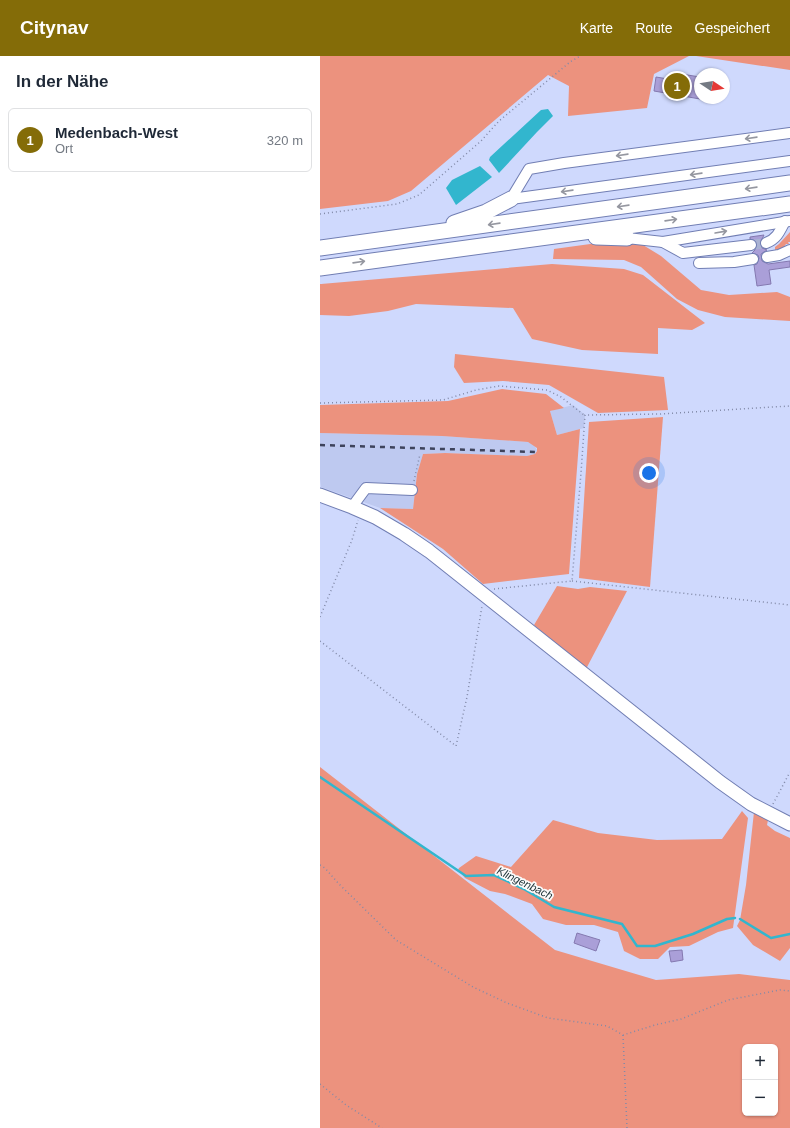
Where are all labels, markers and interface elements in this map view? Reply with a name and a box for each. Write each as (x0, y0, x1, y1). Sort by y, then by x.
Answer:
text: Citynav (20, 17, 89, 38)
text: Karte (580, 20, 613, 36)
text: Route (635, 20, 673, 36)
text: Gespeichert (695, 20, 770, 36)
north arrow (694, 68, 730, 104)
pin: 1 (664, 71, 690, 101)
text: In der Nähe (16, 72, 109, 91)
text: Medenbach-West (55, 124, 178, 141)
text: 1 (26, 133, 34, 148)
text: 320 m (267, 133, 303, 148)
one-way arrow (745, 134, 758, 142)
text: Ort (55, 141, 73, 156)
one-way arrow (616, 151, 629, 159)
one-way arrow (690, 170, 703, 178)
one-way arrow (745, 184, 758, 192)
one-way arrow (561, 187, 574, 195)
one-way arrow (617, 202, 630, 210)
one-way arrow (664, 216, 677, 224)
one-way arrow (488, 220, 501, 228)
one-way arrow (714, 228, 727, 236)
one-way arrow (352, 258, 365, 266)
your location (639, 463, 659, 483)
water label: Klingenbach (495, 864, 555, 902)
map controls (742, 1044, 778, 1116)
button: + (742, 1044, 778, 1080)
button: − (742, 1080, 778, 1116)

